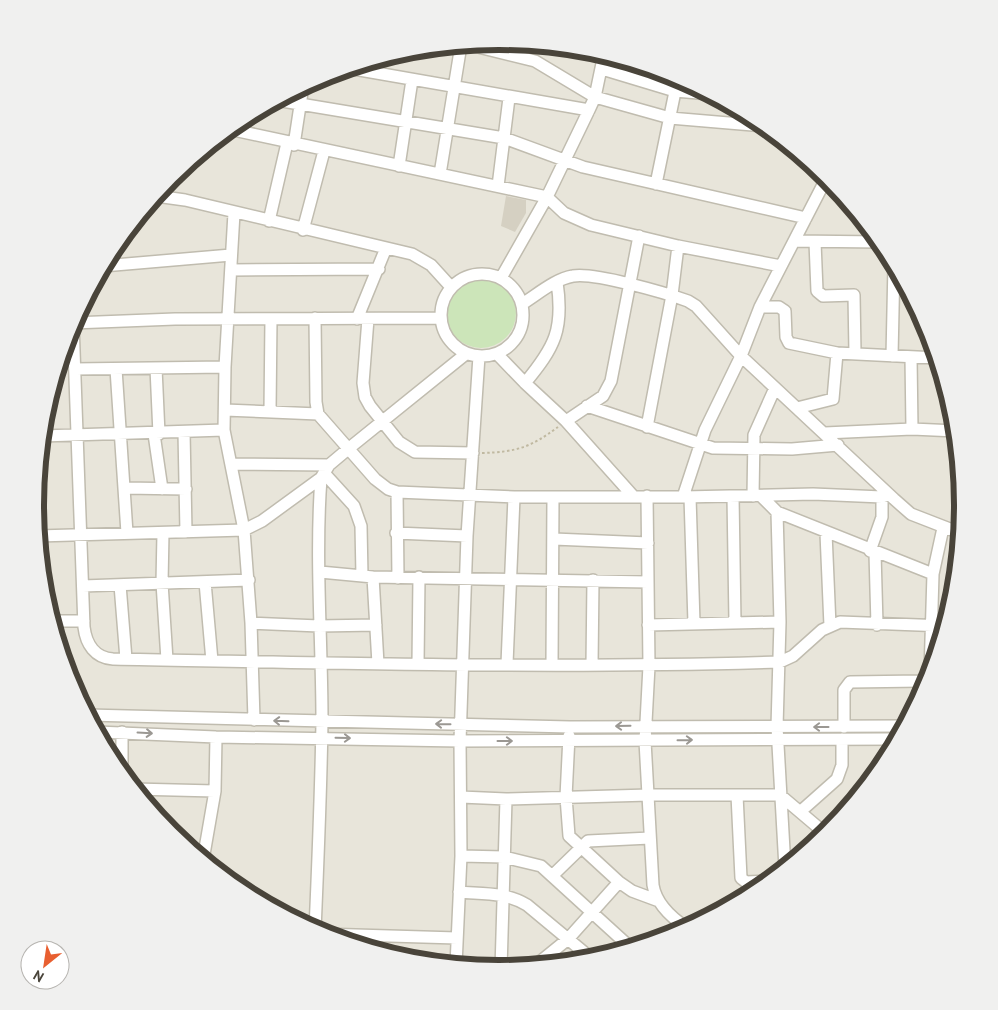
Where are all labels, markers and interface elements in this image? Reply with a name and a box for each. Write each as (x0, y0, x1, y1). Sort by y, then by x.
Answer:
one-way arrow (273, 716, 289, 725)
one-way arrow (435, 719, 452, 729)
one-way arrow (615, 721, 632, 731)
one-way arrow (813, 722, 829, 732)
one-way arrow (137, 729, 153, 738)
one-way arrow (335, 734, 351, 743)
one-way arrow (677, 735, 693, 745)
one-way arrow (497, 736, 513, 746)
north arrow (20, 940, 70, 990)
text: N (30, 966, 47, 986)

